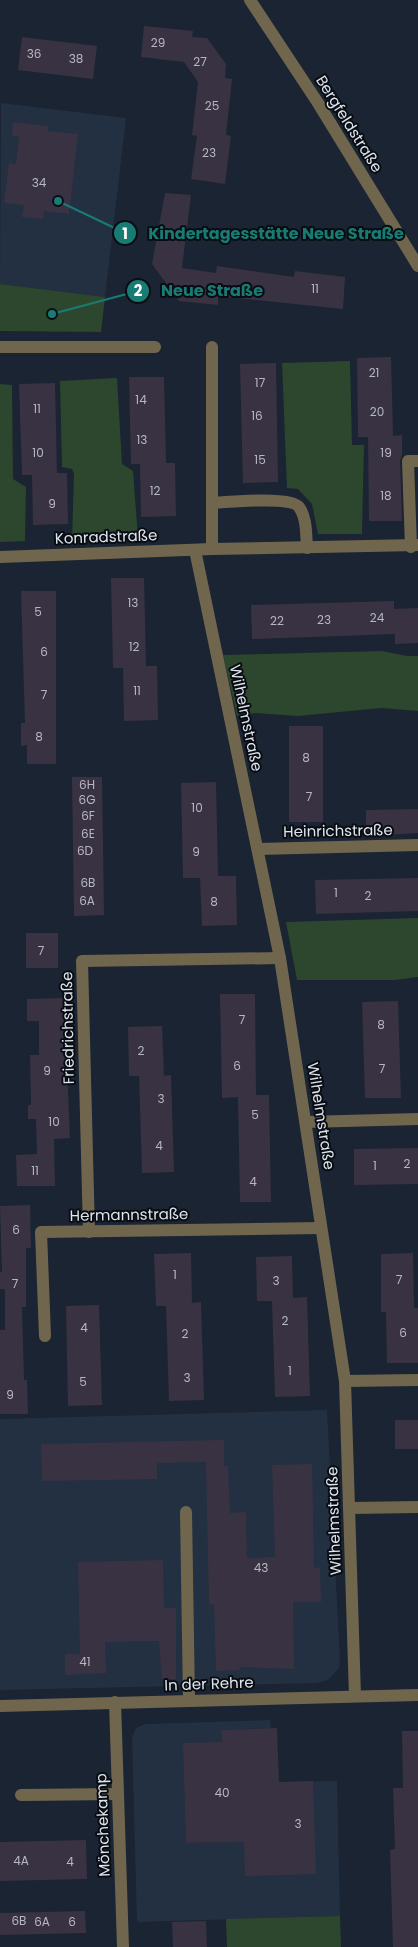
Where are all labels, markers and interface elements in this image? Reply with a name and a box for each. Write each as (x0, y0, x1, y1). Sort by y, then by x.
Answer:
house number: 29 (151, 34, 165, 51)
house number: 36 (27, 45, 41, 62)
house number: 38 (69, 50, 83, 67)
house number: 27 (193, 53, 207, 70)
street label: Bergfeldstraße (311, 71, 388, 176)
house number: 25 (205, 97, 219, 114)
house number: 23 (202, 144, 216, 161)
house number: 34 (32, 174, 47, 191)
callout: Kindertagesstätte Neue Straße (113, 218, 413, 249)
text: Kindertagesstätte Neue Straße (148, 222, 404, 245)
text: 1 (122, 223, 128, 244)
callout: Neue Straße (126, 275, 273, 306)
text: Neue Straße (161, 279, 263, 302)
text: 2 (134, 280, 143, 301)
house number: 11 (311, 280, 319, 297)
house number: 21 (369, 364, 379, 381)
house number: 17 (255, 374, 266, 391)
house number: 14 (135, 391, 147, 408)
house number: 11 (33, 400, 41, 417)
house number: 20 (370, 403, 384, 420)
house number: 16 (251, 407, 263, 424)
house number: 13 (137, 431, 147, 448)
house number: 10 (32, 444, 44, 461)
house number: 19 (380, 444, 392, 461)
house number: 15 (254, 451, 266, 468)
house number: 12 (150, 482, 160, 499)
house number: 18 (380, 487, 392, 504)
house number: 9 (48, 495, 56, 512)
street label: Konradstraße (54, 524, 158, 549)
house number: 13 (128, 594, 138, 611)
house number: 5 (34, 603, 42, 620)
house number: 24 (370, 609, 385, 626)
house number: 23 (317, 611, 331, 628)
house number: 22 (270, 612, 284, 629)
house number: 12 (129, 638, 139, 655)
house number: 6 (40, 643, 48, 660)
street label: Wilhelmstraße (225, 663, 268, 773)
house number: 11 (133, 682, 141, 699)
house number: 7 (41, 686, 48, 703)
house number: 8 (35, 728, 43, 745)
house number: 8 (302, 749, 310, 766)
house number: 6H (79, 776, 95, 793)
house number: 7 (306, 788, 313, 805)
house number: 6G (79, 791, 95, 808)
house number: 10 (191, 799, 203, 816)
house number: 6F (81, 807, 95, 824)
street label: Heinrichstraße (283, 819, 393, 842)
house number: 6E (81, 825, 95, 842)
house number: 6D (77, 842, 93, 859)
house number: 9 (192, 843, 200, 860)
house number: 6B (81, 874, 95, 891)
house number: 1 (334, 884, 338, 901)
house number: 2 (365, 887, 372, 904)
house number: 6A (79, 892, 95, 909)
house number: 8 (210, 893, 218, 910)
house number: 7 (38, 942, 45, 959)
street label: Friedrichstraße (56, 971, 79, 1085)
house number: 7 (239, 1011, 246, 1028)
house number: 8 (377, 1016, 385, 1033)
house number: 2 (138, 1042, 145, 1059)
house number: 6 (233, 1057, 241, 1074)
house number: 7 (379, 1060, 386, 1077)
street label: Wilhelmstraße (303, 1061, 340, 1171)
house number: 9 (43, 1062, 51, 1079)
house number: 3 (157, 1090, 165, 1107)
house number: 5 (251, 1106, 259, 1123)
house number: 10 (48, 1113, 60, 1130)
house number: 4 (155, 1137, 163, 1154)
house number: 2 (404, 1155, 411, 1172)
house number: 1 (373, 1157, 377, 1174)
house number: 11 (31, 1162, 39, 1179)
house number: 4 (249, 1173, 257, 1190)
street label: Hermannstraße (70, 1203, 188, 1226)
house number: 6 (12, 1221, 20, 1238)
house number: 1 (173, 1266, 177, 1283)
house number: 7 (396, 1271, 403, 1288)
house number: 3 (272, 1272, 280, 1289)
house number: 7 (12, 1275, 19, 1292)
house number: 2 (282, 1312, 289, 1329)
house number: 4 (80, 1319, 88, 1336)
house number: 6 (399, 1324, 407, 1341)
house number: 2 (182, 1325, 189, 1342)
house number: 1 (288, 1362, 292, 1379)
house number: 3 (183, 1369, 191, 1386)
house number: 5 (79, 1373, 87, 1390)
house number: 9 (6, 1386, 14, 1403)
street label: Wilhelmstraße (321, 1466, 346, 1576)
house number: 43 (254, 1559, 268, 1576)
house number: 41 (79, 1653, 91, 1670)
street label: In der Rehre (164, 1671, 254, 1696)
street label: Mönchekamp (90, 1773, 115, 1877)
house number: 40 (214, 1784, 230, 1801)
house number: 3 (294, 1815, 302, 1832)
house number: 4A (13, 1852, 29, 1869)
house number: 4 (66, 1853, 74, 1870)
house number: 6B (12, 1912, 26, 1929)
house number: 6A (34, 1913, 50, 1930)
house number: 6 (68, 1913, 76, 1930)

